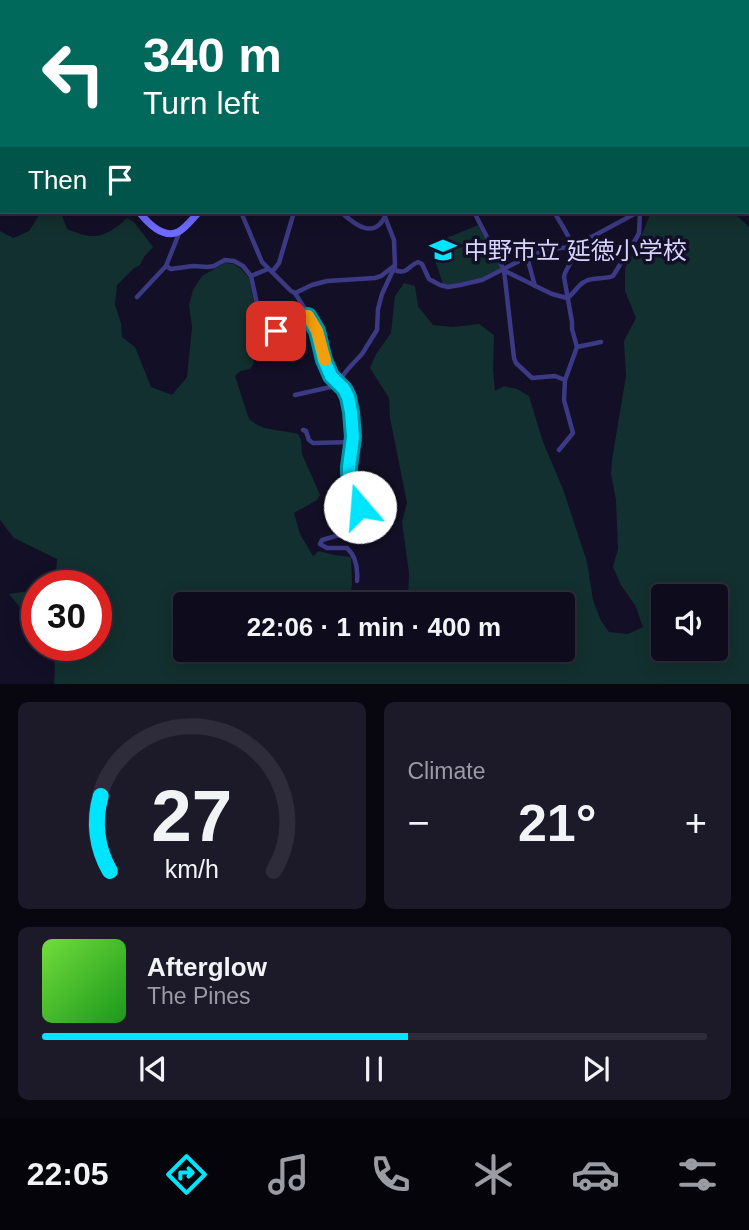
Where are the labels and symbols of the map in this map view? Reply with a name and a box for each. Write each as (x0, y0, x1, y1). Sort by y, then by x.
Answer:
school or university icon: 中野市立 延徳小学校 (428, 235, 458, 265)
place label: 中野市立 延徳小学校 (464, 237, 687, 264)
pin (246, 301, 306, 361)
position arrow (323, 470, 397, 544)
speed limit sign: 30 (21, 570, 112, 661)

